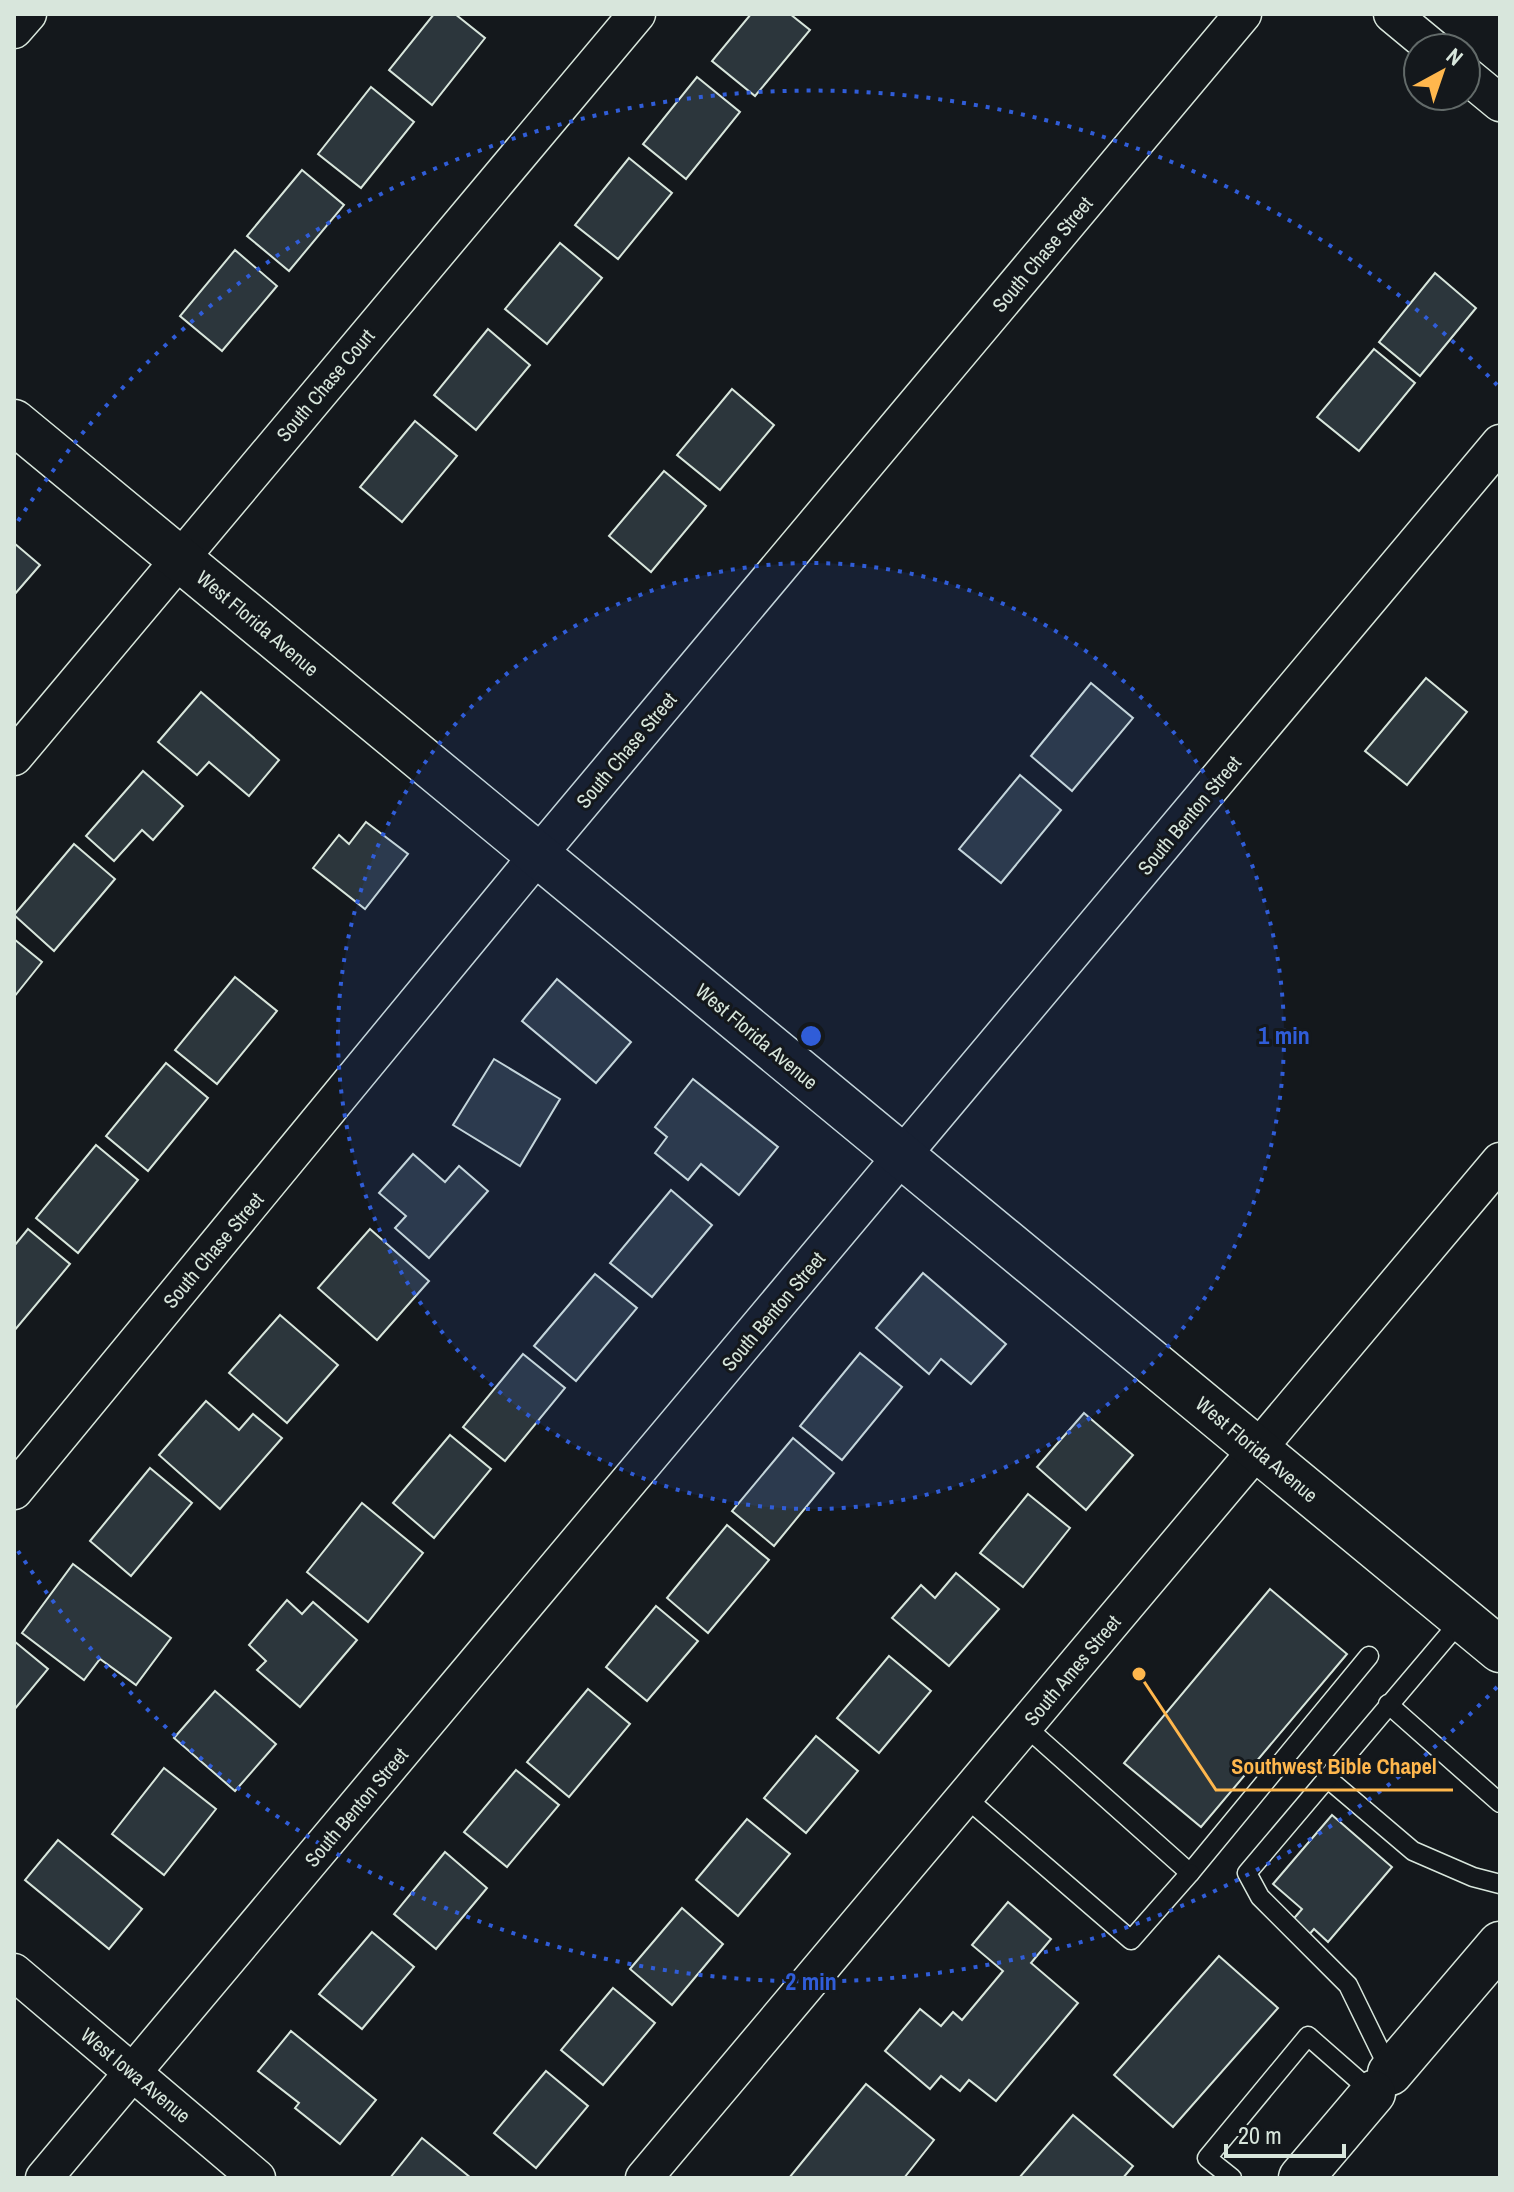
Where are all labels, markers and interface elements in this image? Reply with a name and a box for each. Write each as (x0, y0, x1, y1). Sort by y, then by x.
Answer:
north arrow (1402, 32, 1482, 112)
text: N (1440, 41, 1469, 72)
street label: South Chase Street (986, 190, 1099, 318)
street label: South Chase Court (270, 323, 380, 447)
street label: West Florida Avenue (191, 564, 325, 682)
street label: South Chase Street (570, 686, 683, 814)
street label: South Benton Street (1131, 749, 1247, 880)
street label: West Florida Avenue (690, 977, 824, 1095)
text: 1 min (1258, 1019, 1310, 1051)
centre of rings (797, 1022, 825, 1050)
street label: South Chase Street (157, 1186, 270, 1314)
street label: South Benton Street (715, 1245, 831, 1376)
street label: West Florida Avenue (1190, 1390, 1324, 1508)
street label: South Ames Street (1018, 1609, 1127, 1731)
street label: South Benton Street (298, 1741, 414, 1872)
callout: Southwest Bible Chapel (1216, 1744, 1453, 1790)
text: Southwest Bible Chapel (1231, 1751, 1437, 1781)
text: 2 min (785, 1965, 837, 1997)
street label: West Iowa Avenue (76, 2021, 196, 2129)
scale bar (1226, 2108, 1344, 2158)
text: 20 m (1238, 2119, 1282, 2151)

